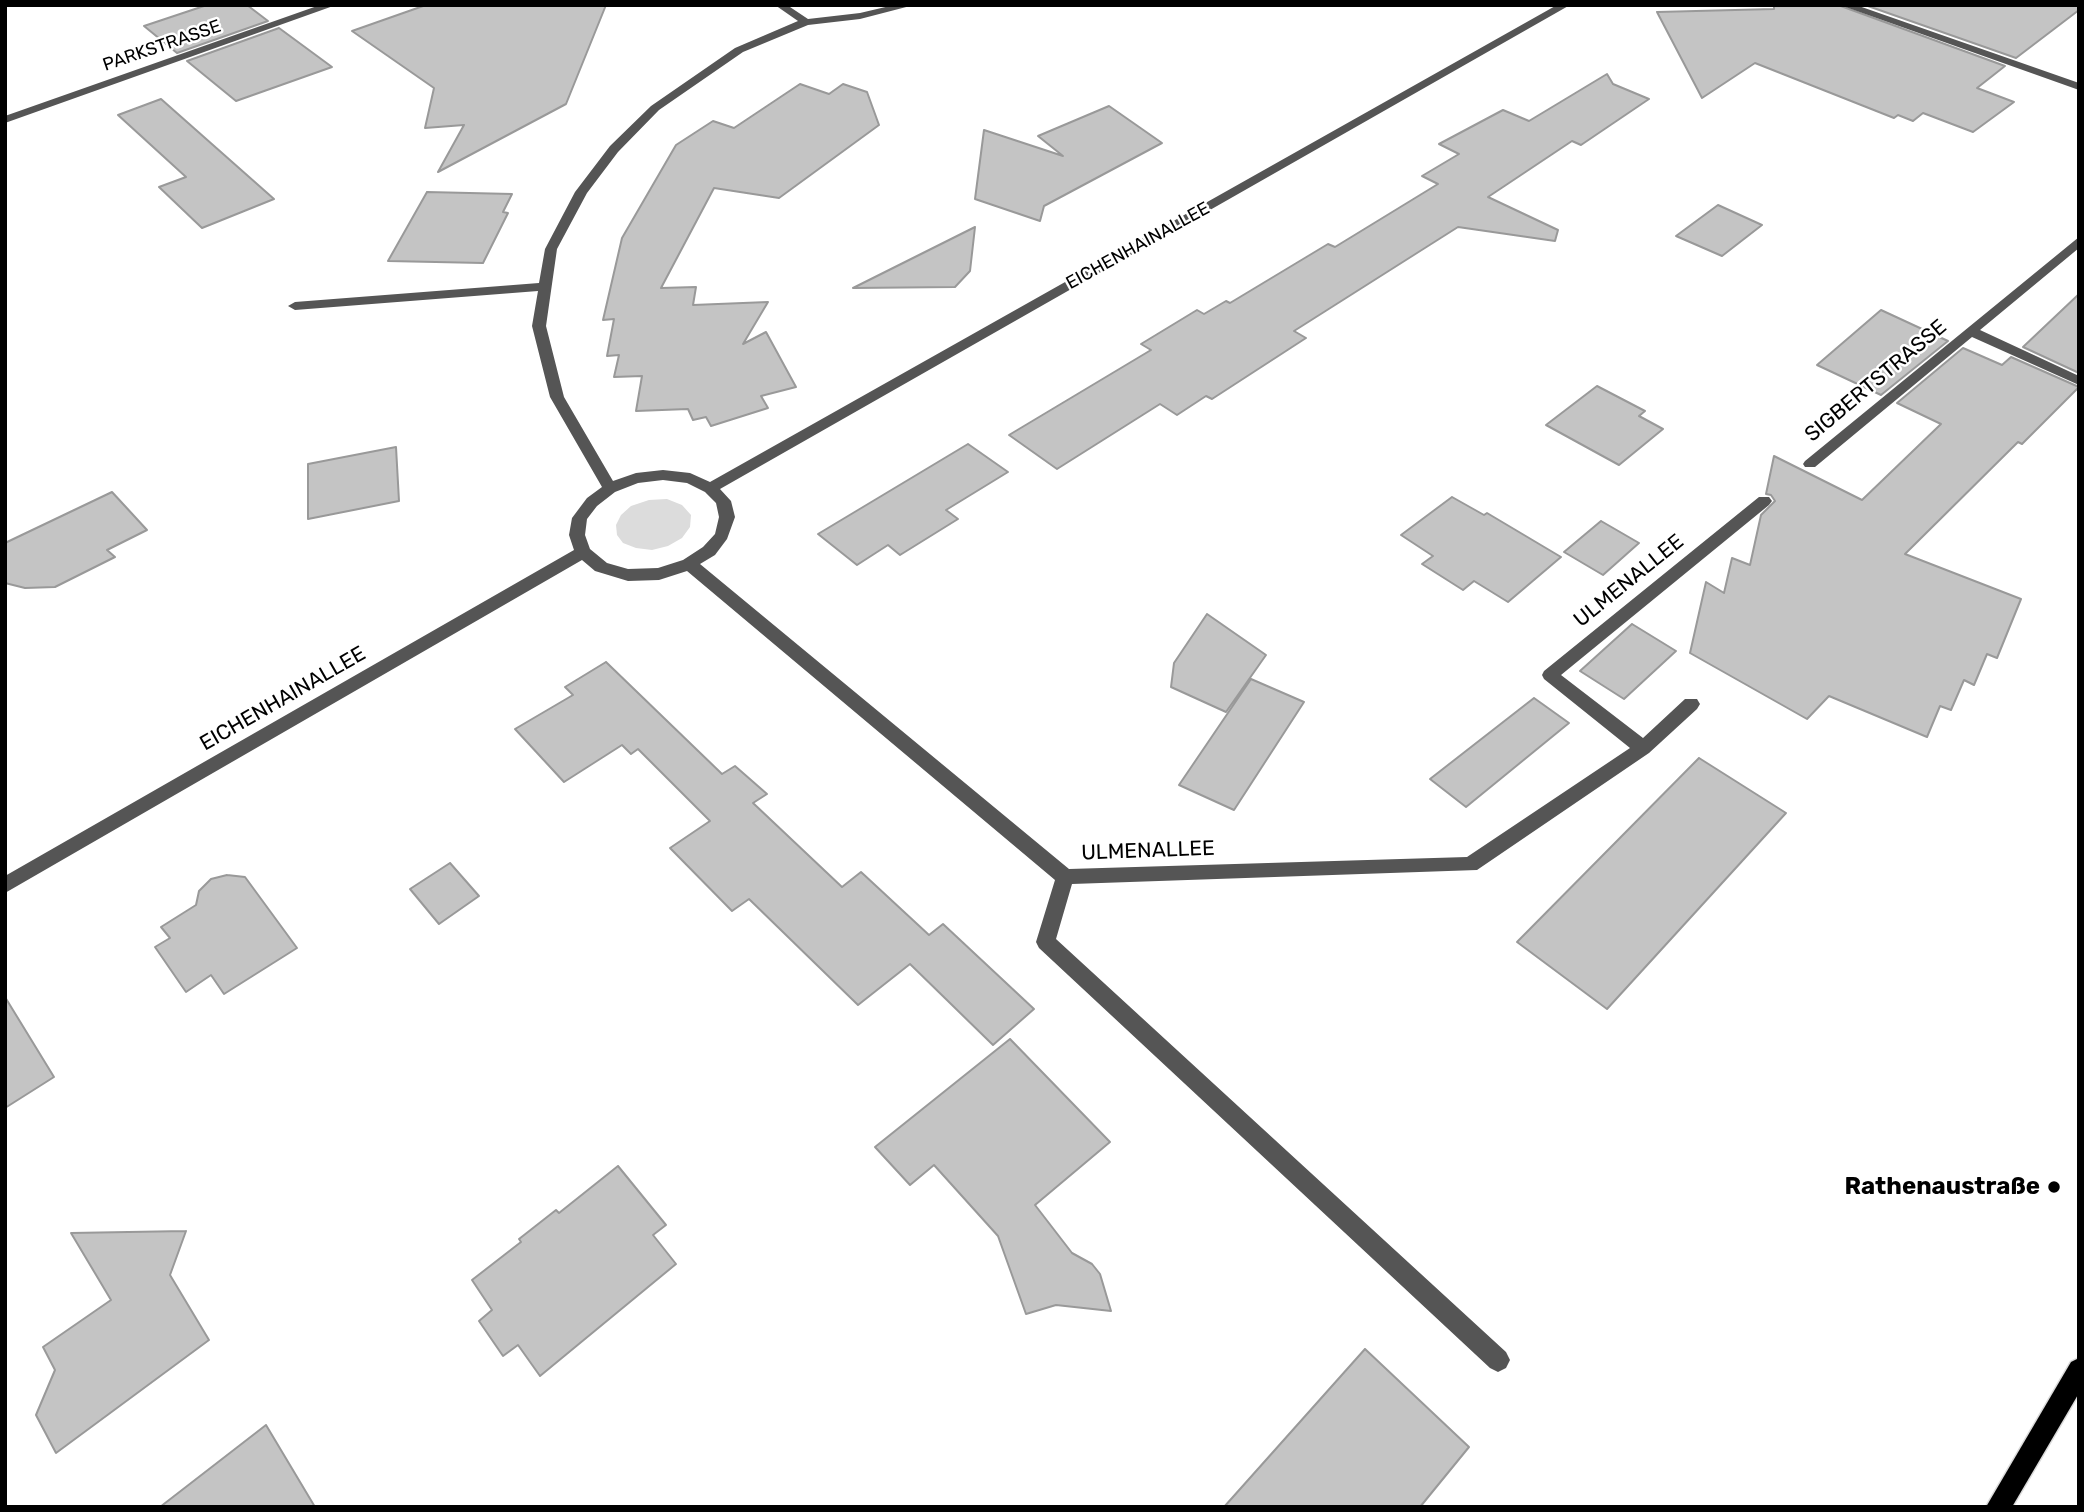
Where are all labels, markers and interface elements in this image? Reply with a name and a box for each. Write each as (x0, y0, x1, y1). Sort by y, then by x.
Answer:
street label: PARKSTRASSE (100, 16, 224, 76)
street label: EICHENHAINALLEE (1063, 198, 1213, 294)
street label: SIGBERTSTRASSE (1800, 314, 1952, 448)
street label: ULMENALLEE (1569, 529, 1689, 633)
street label: EICHENHAINALLEE (196, 641, 370, 757)
street label: ULMENALLEE (1081, 836, 1215, 866)
place label: Rathenaustraße (1844, 1173, 2040, 1201)
marker: Rathenaustraße (2046, 1179, 2062, 1195)

